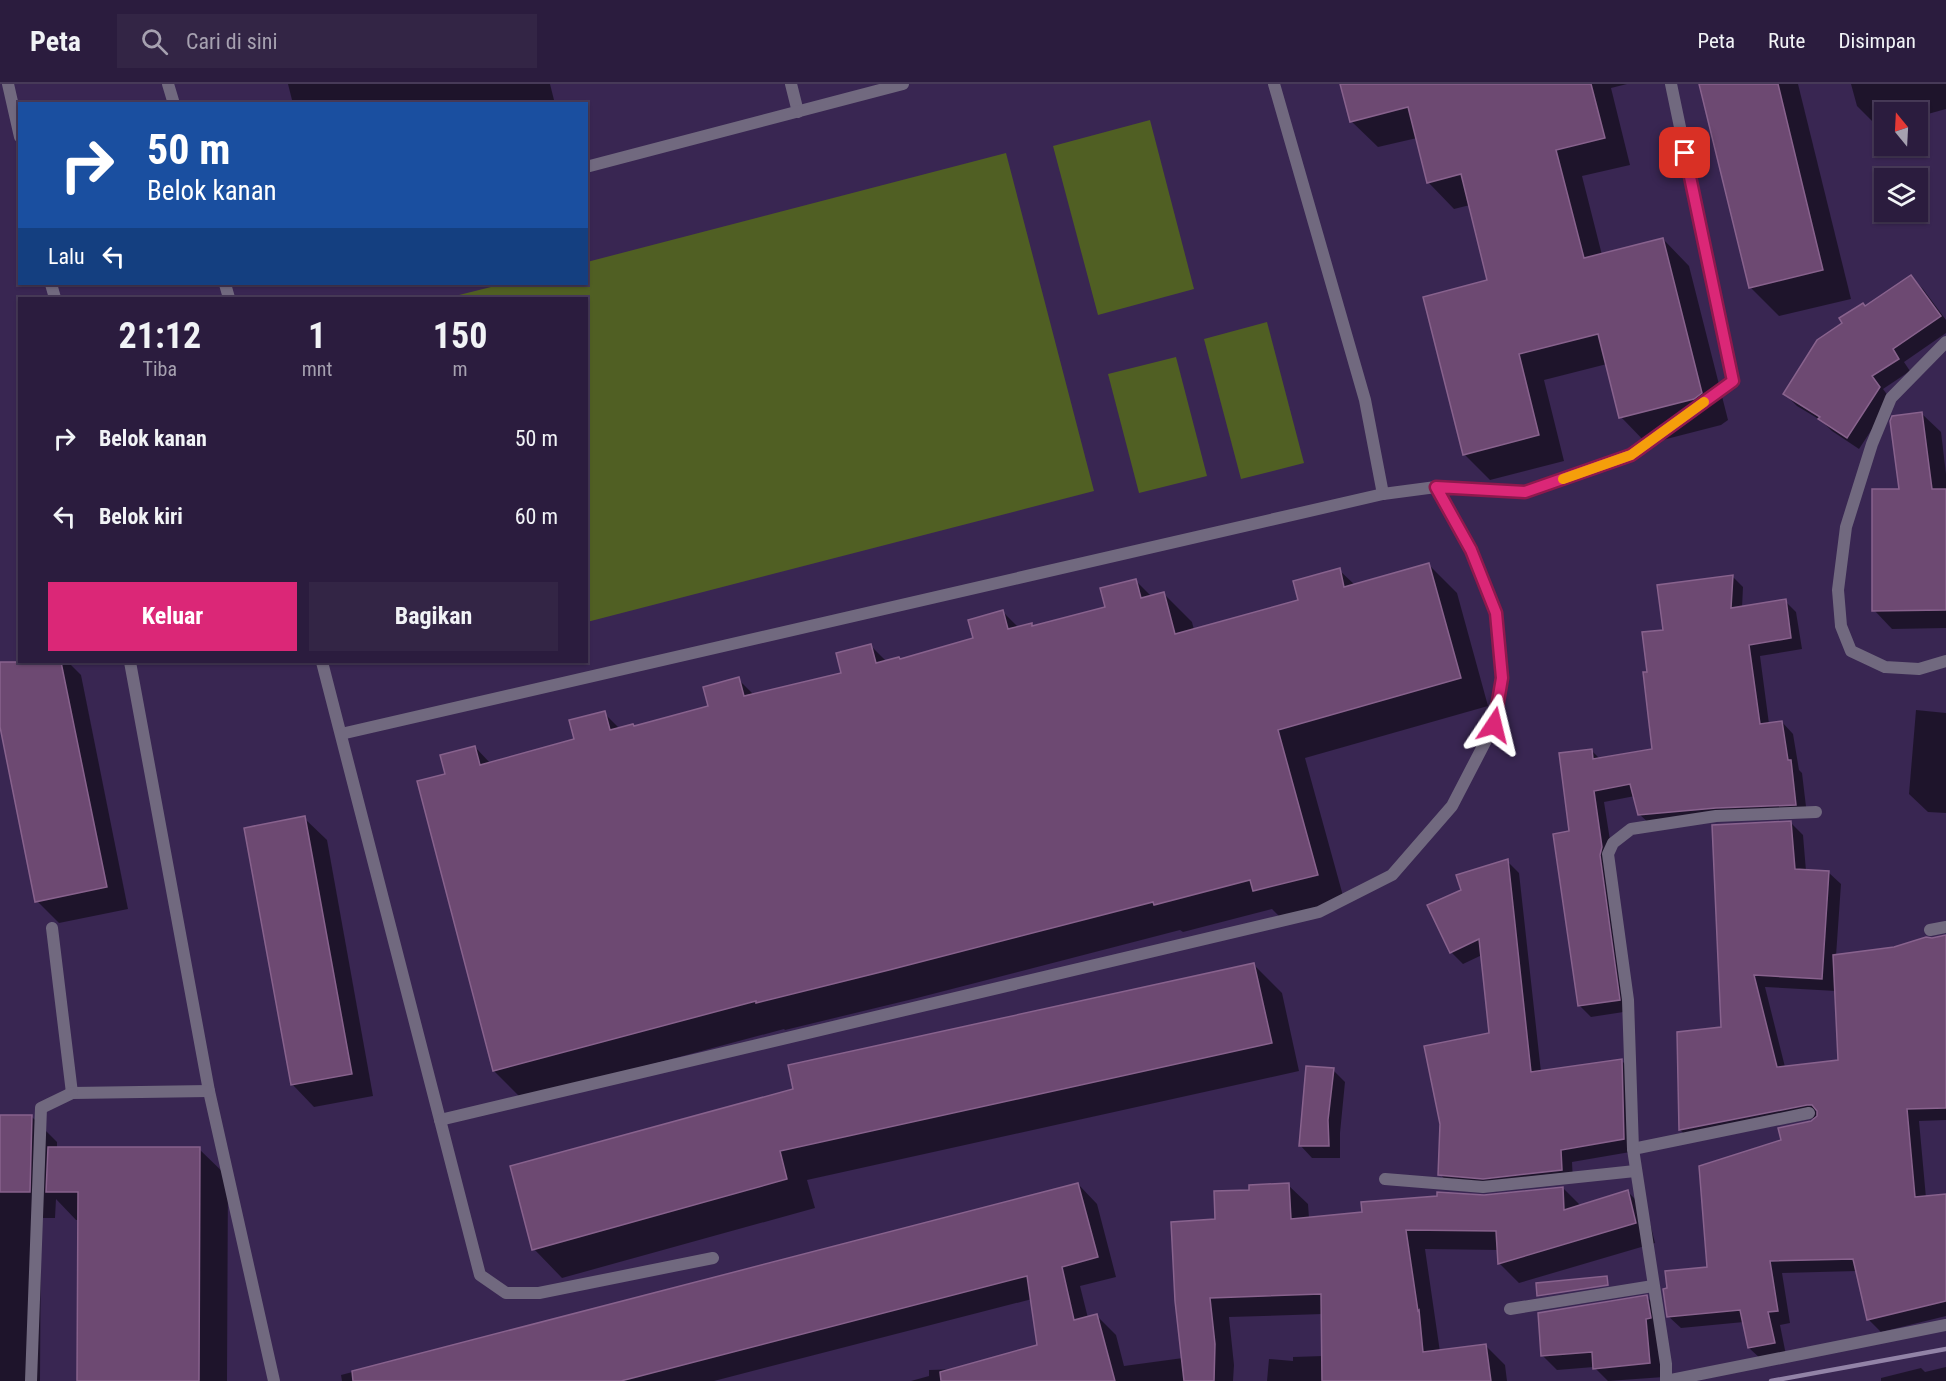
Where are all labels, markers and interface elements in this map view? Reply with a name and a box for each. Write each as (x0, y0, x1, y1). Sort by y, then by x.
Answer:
search box (117, 14, 537, 68)
text: Peta (30, 25, 81, 58)
icon: search (138, 25, 171, 58)
text: Cari di sini (186, 29, 278, 54)
text: Peta (1697, 29, 1735, 53)
text: Rute (1768, 29, 1805, 53)
text: Disimpan (1838, 29, 1916, 53)
north arrow (1874, 102, 1928, 156)
map controls (1874, 102, 1928, 222)
text: 50 m (147, 125, 230, 174)
icon: right (48, 126, 126, 204)
pin (1659, 127, 1710, 178)
icon: arrive (1668, 136, 1701, 169)
button: layers (1874, 168, 1928, 222)
text: Belok kanan (147, 175, 277, 207)
icon: left (97, 240, 130, 273)
text: Lalu (48, 244, 85, 269)
text: 21:12 (119, 315, 201, 357)
text: 1 (308, 315, 326, 357)
text: 150 (433, 315, 487, 357)
text: Tiba (143, 357, 177, 381)
text: mnt (302, 357, 332, 381)
text: m (453, 357, 468, 381)
icon: right (48, 422, 81, 455)
text: Belok kanan (99, 426, 207, 451)
text: 50 m (515, 426, 558, 451)
icon: left (48, 500, 81, 533)
text: Belok kiri (99, 504, 183, 529)
text: 60 m (515, 504, 558, 529)
button: Keluar (48, 582, 297, 651)
button: Bagikan (309, 582, 558, 651)
position arrow (1462, 693, 1526, 757)

